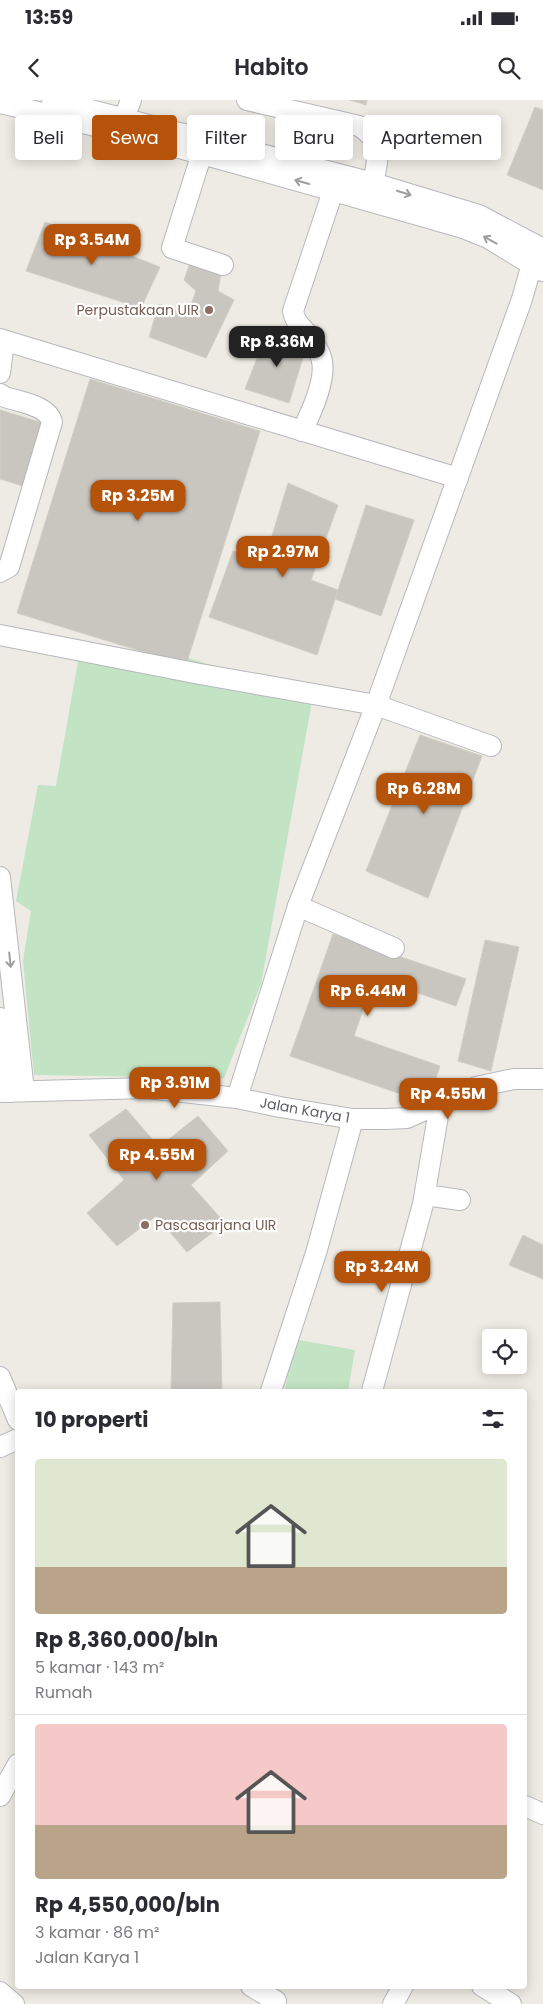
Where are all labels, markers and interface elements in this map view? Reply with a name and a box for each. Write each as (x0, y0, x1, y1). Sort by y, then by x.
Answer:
text: 13:59 (25, 4, 73, 31)
text: Habito (234, 52, 309, 83)
icon: back (20, 54, 48, 82)
icon: search (495, 54, 523, 82)
chip: Beli (15, 115, 82, 160)
chip: Sewa (92, 115, 177, 160)
chip: Filter (187, 115, 265, 160)
chip: Baru (275, 115, 353, 160)
chip: Apartemen (363, 115, 501, 160)
one-way arrow (294, 176, 310, 186)
one-way arrow (395, 188, 411, 198)
pin: Rp 3.54M (40, 224, 144, 266)
text: Rp 3.54M (55, 228, 129, 251)
one-way arrow (483, 235, 498, 245)
place label: Perpustakaan UIR (76, 300, 199, 320)
marker: Perpustakaan UIR (203, 304, 215, 316)
pin: Rp 8.36M (225, 326, 329, 368)
text: Rp 8.36M (240, 330, 314, 353)
pin: Rp 3.25M (86, 480, 190, 522)
text: Rp 3.25M (101, 484, 175, 507)
pin: Rp 2.97M (231, 536, 335, 578)
text: Rp 2.97M (247, 540, 319, 563)
pin: Rp 6.28M (372, 772, 476, 815)
text: Rp 6.28M (387, 777, 461, 800)
one-way arrow (5, 952, 15, 968)
pin: Rp 6.44M (316, 974, 420, 1017)
text: Rp 6.44M (330, 979, 406, 1002)
pin: Rp 3.91M (123, 1066, 227, 1109)
text: Rp 3.91M (140, 1071, 210, 1094)
pin: Rp 4.55M (396, 1078, 500, 1120)
text: Rp 4.55M (410, 1082, 486, 1105)
street label: Jalan Karya 1 (258, 1092, 352, 1128)
pin: Rp 4.55M (105, 1138, 209, 1181)
text: Rp 4.55M (119, 1143, 195, 1166)
place label: Pascasarjana UIR (155, 1215, 276, 1235)
marker: Pascasarjana UIR (139, 1219, 151, 1231)
pin: Rp 3.24M (330, 1250, 434, 1293)
text: Rp 3.24M (345, 1255, 419, 1278)
map controls (482, 1329, 527, 1374)
button: locate (482, 1329, 527, 1374)
text: 10 properti (35, 1405, 149, 1434)
icon: filters (479, 1405, 507, 1433)
icon: home (226, 1491, 316, 1581)
text: Rp 8,360,000/bln (35, 1625, 218, 1654)
text: 5 kamar · 143 m² (35, 1656, 164, 1679)
text: Rumah (35, 1681, 93, 1704)
icon: home (226, 1757, 316, 1847)
text: Rp 4,550,000/bln (35, 1890, 220, 1919)
text: 3 kamar · 86 m² (35, 1921, 159, 1944)
text: Jalan Karya 1 (35, 1946, 139, 1969)

